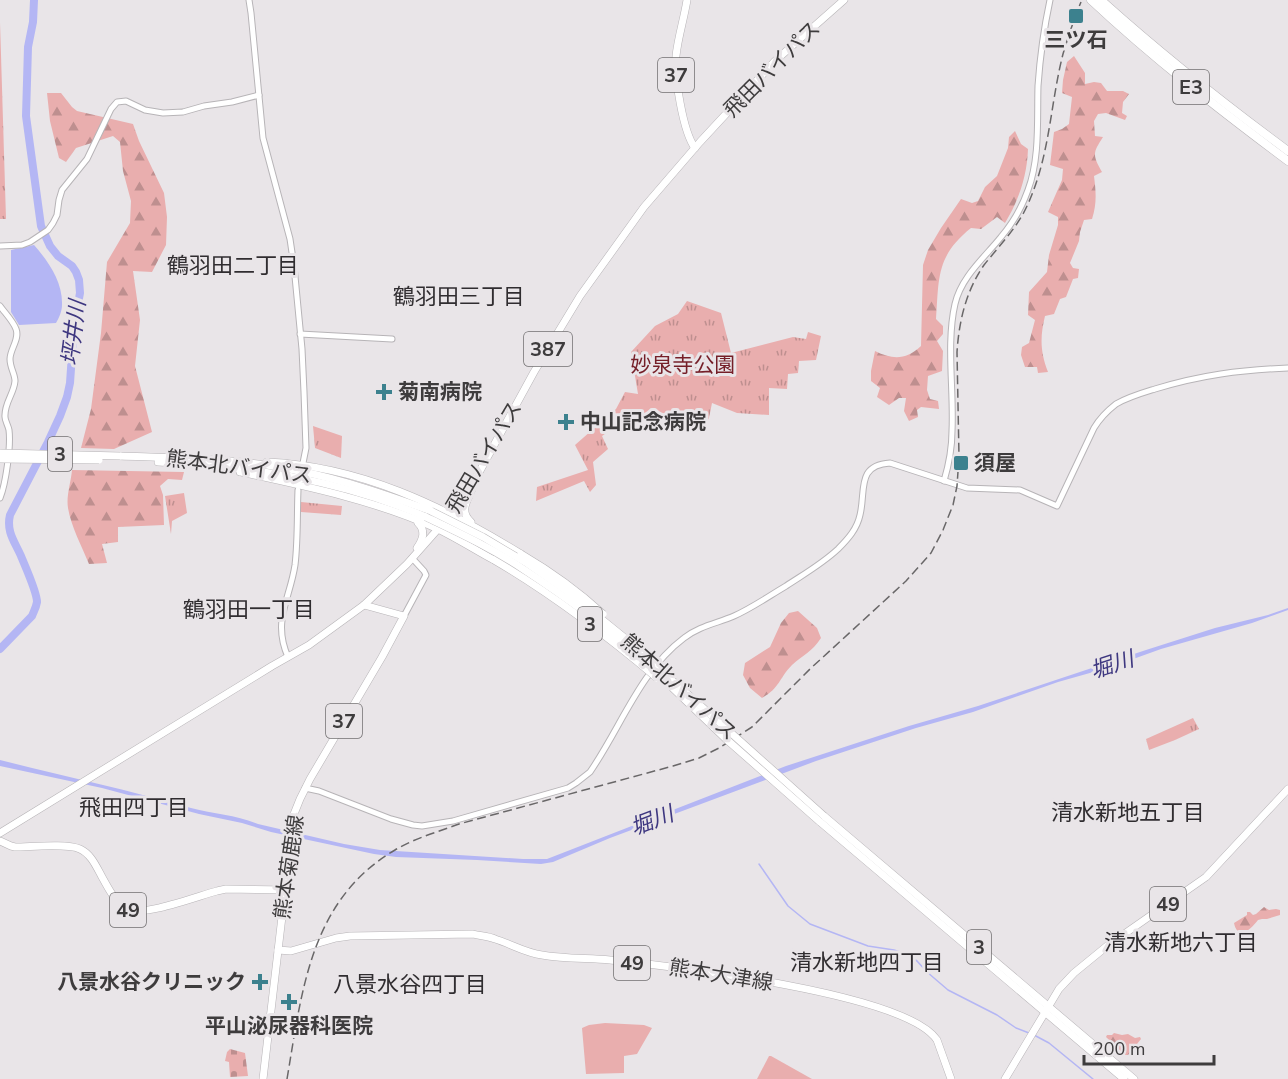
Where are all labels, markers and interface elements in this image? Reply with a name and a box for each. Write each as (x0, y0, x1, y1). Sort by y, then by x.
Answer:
marker: 三ツ石 (1067, 7, 1085, 25)
street label: 飛田バイパス (718, 15, 826, 123)
place label: 三ツ石 (1045, 26, 1108, 54)
road number: 37 (658, 58, 694, 92)
road number: E3 (1173, 70, 1209, 104)
district label: 鶴羽田二丁目 (167, 251, 299, 281)
district label: 鶴羽田三丁目 (393, 282, 525, 312)
water label: 坪井川 (55, 296, 93, 368)
road number: 387 (524, 332, 572, 366)
park label: 妙泉寺公園 (631, 351, 736, 379)
place label: 菊南病院 (398, 378, 482, 406)
marker: 菊南病院 (375, 383, 393, 401)
street label: 飛田バイパス (440, 396, 528, 518)
place label: 中山記念病院 (580, 408, 706, 436)
marker: 中山記念病院 (557, 413, 575, 431)
road number: 3 (48, 437, 72, 471)
street label: 熊本北バイパス (165, 444, 313, 490)
place label: 須屋 (974, 449, 1016, 477)
marker: 須屋 (952, 454, 970, 472)
district label: 鶴羽田一丁目 (183, 595, 315, 625)
road number: 3 (578, 607, 602, 641)
street label: 熊本北バイパス (615, 628, 743, 746)
water label: 堀川 (1086, 643, 1139, 686)
road number: 37 (326, 704, 362, 738)
district label: 飛田四丁目 (79, 793, 189, 823)
water label: 堀川 (626, 798, 680, 843)
district label: 清水新地五丁目 (1051, 798, 1205, 828)
street label: 熊本菊鹿線 (268, 813, 310, 921)
road number: 49 (1150, 887, 1186, 921)
road number: 49 (110, 893, 146, 927)
district label: 清水新地六丁目 (1104, 928, 1258, 958)
road number: 3 (967, 930, 991, 964)
road number: 49 (614, 946, 650, 980)
district label: 清水新地四丁目 (790, 948, 944, 978)
street label: 熊本大津線 (667, 953, 775, 997)
place label: 八景水谷クリニック (57, 968, 246, 996)
district label: 八景水谷四丁目 (333, 970, 487, 1000)
marker: 八景水谷クリニック (251, 973, 269, 991)
marker: 平山泌尿器科医院 (280, 993, 298, 1011)
place label: 平山泌尿器科医院 (205, 1012, 373, 1040)
scale bar (1084, 1028, 1214, 1066)
text: 200 m (1093, 1037, 1145, 1061)

